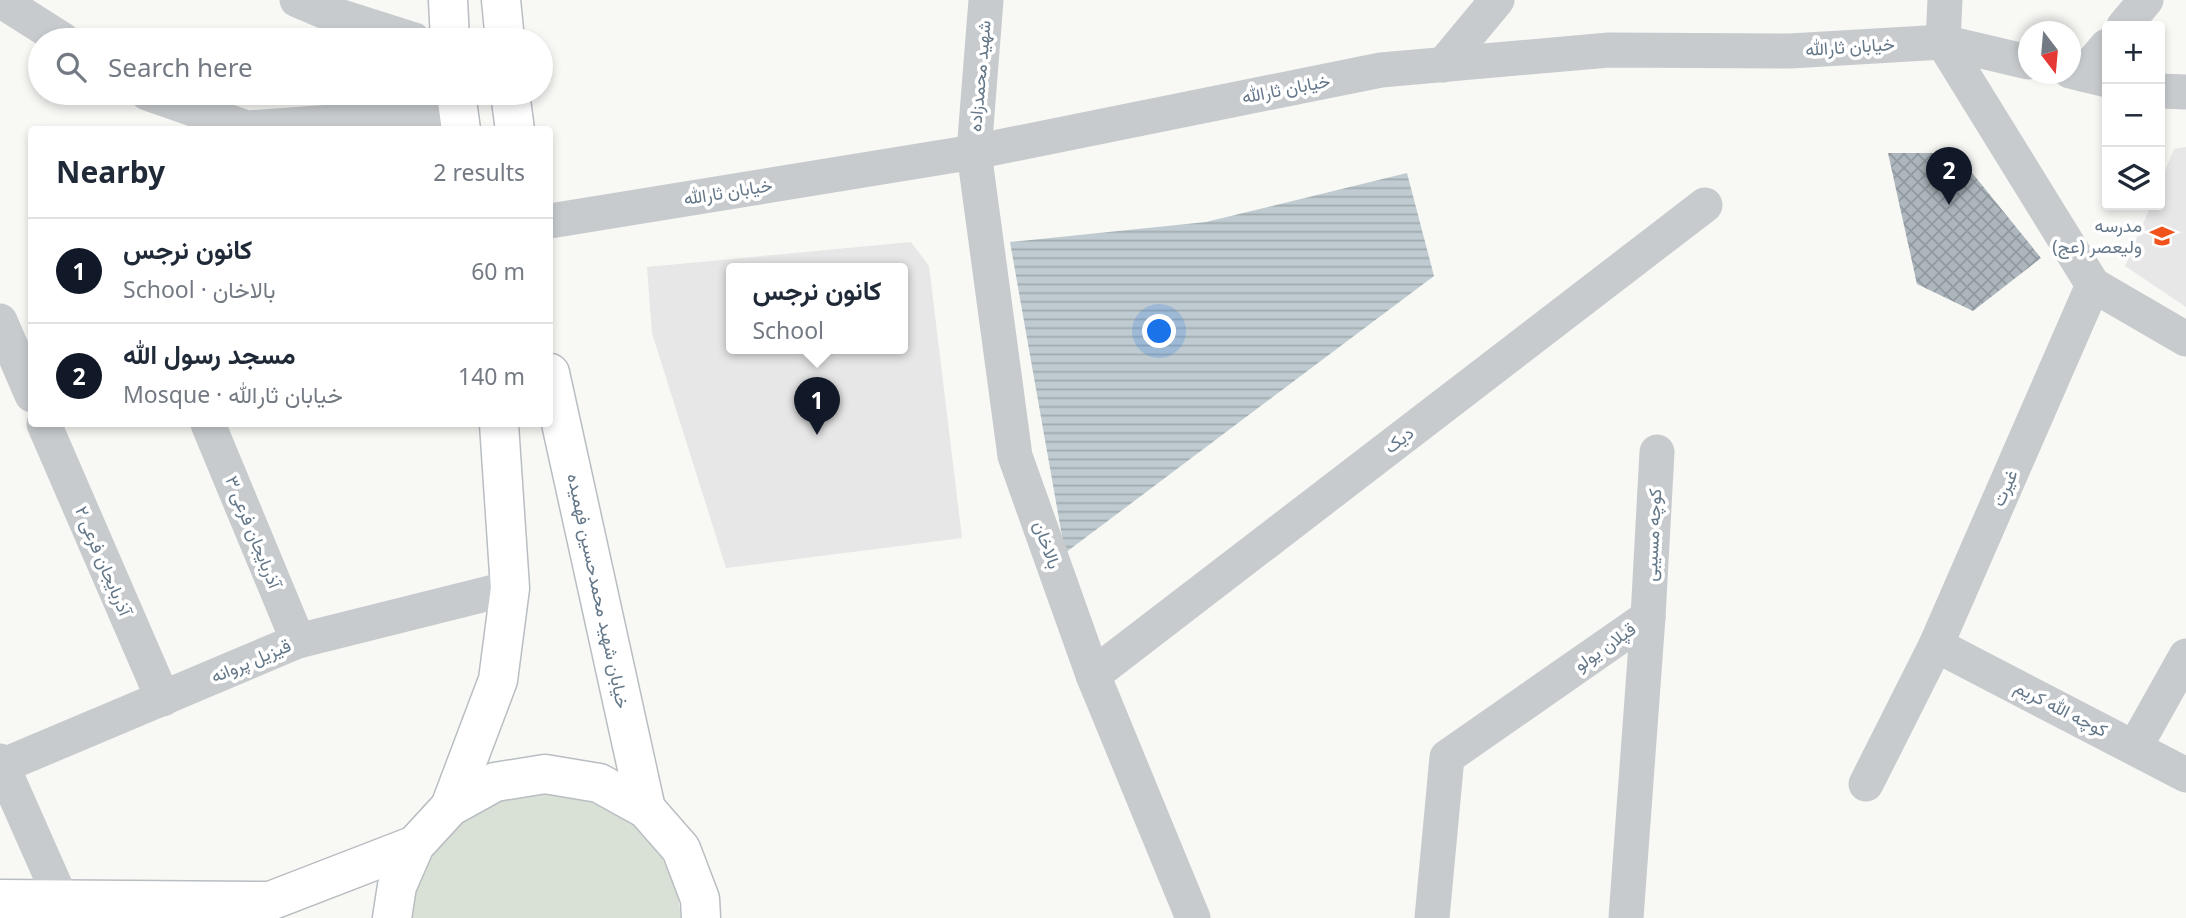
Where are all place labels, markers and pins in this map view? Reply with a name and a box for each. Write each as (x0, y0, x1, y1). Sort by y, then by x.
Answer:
pin: 2 (1926, 147, 1972, 205)
place label: مدرسه ولیعصر (عج) (2052, 213, 2142, 259)
school or university icon: مدرسه ولیعصر (عج) (2148, 222, 2176, 250)
pin: 1 (794, 377, 840, 435)

